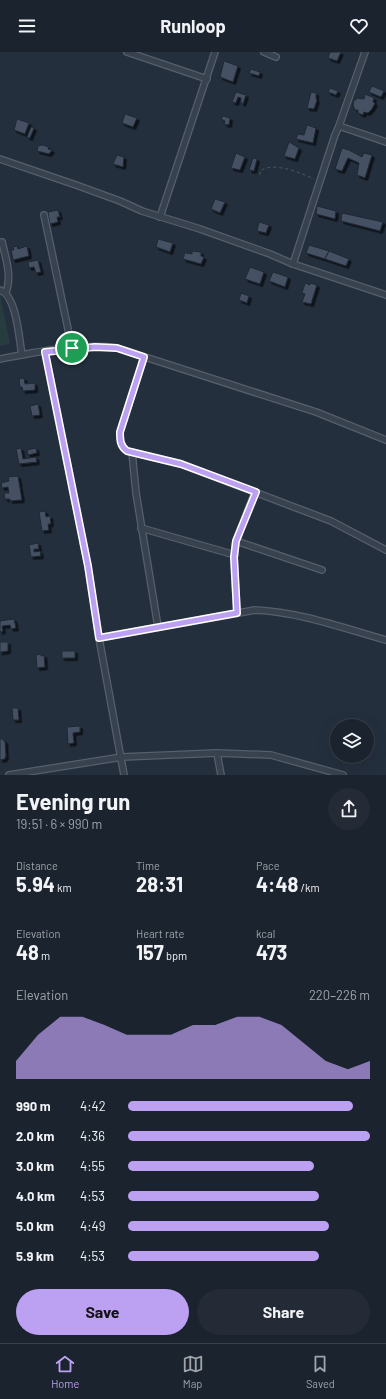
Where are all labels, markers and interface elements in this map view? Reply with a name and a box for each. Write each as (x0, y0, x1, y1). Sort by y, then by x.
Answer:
icon: menu (16, 15, 38, 37)
text: Runloop (160, 15, 226, 37)
icon: heart (348, 15, 370, 37)
pin (55, 331, 89, 365)
icon: arrive (61, 337, 83, 359)
map controls (330, 719, 374, 763)
button: layers (330, 719, 374, 763)
text: Evening run (16, 788, 130, 814)
button: share (328, 788, 370, 830)
text: 19:51 · 6 × 990 m (16, 816, 102, 832)
text: Distance (16, 859, 58, 872)
text: Time (136, 859, 160, 872)
text: Pace (256, 859, 280, 872)
text: 5.94 (16, 872, 55, 896)
text: 28:31 (136, 872, 183, 896)
text: 4:48 (256, 872, 298, 896)
text: km (55, 881, 72, 894)
text: /km (298, 881, 320, 894)
text: Elevation (16, 927, 60, 940)
text: Heart rate (136, 927, 184, 940)
text: kcal (256, 927, 275, 940)
text: 48 (16, 940, 39, 964)
text: 157 (136, 940, 164, 964)
text: 473 (256, 940, 287, 964)
text: m (39, 949, 50, 962)
text: bpm (164, 949, 187, 962)
text: Elevation (16, 987, 68, 1003)
text: 220–226 m (309, 987, 370, 1003)
text: 990 m (16, 1098, 51, 1114)
text: 4:42 (80, 1098, 106, 1114)
text: 2.0 km (16, 1128, 54, 1144)
text: 4:36 (80, 1128, 105, 1144)
text: 3.0 km (16, 1158, 54, 1174)
text: 4:55 (80, 1158, 105, 1174)
text: 4.0 km (16, 1188, 55, 1204)
text: 4:53 (80, 1188, 105, 1204)
text: 5.0 km (16, 1218, 54, 1234)
text: 4:49 (80, 1218, 106, 1234)
text: 5.9 km (16, 1248, 54, 1264)
text: 4:53 (80, 1248, 105, 1264)
button: Save (16, 1289, 189, 1335)
button: Share (197, 1289, 370, 1335)
tab: Home (51, 1353, 79, 1390)
tab: Map (182, 1353, 204, 1390)
tab: Saved (306, 1353, 335, 1390)

